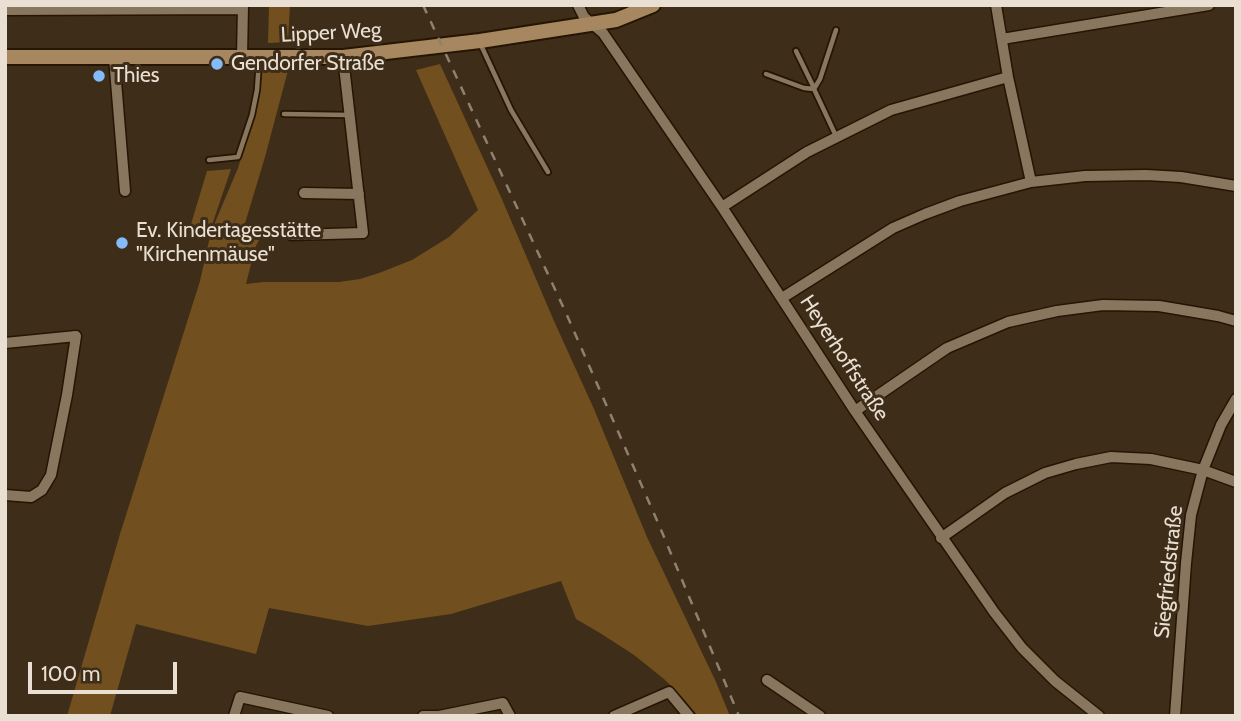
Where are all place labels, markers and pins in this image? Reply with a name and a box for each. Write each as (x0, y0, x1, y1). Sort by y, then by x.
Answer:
place label: Gendorfer Straße (231, 51, 385, 77)
marker: Gendorfer Straße (209, 56, 225, 72)
place label: Thies (113, 63, 159, 89)
marker: Thies (91, 68, 107, 84)
place label: Ev. Kindertagesstätte "Kirchenmäuse" (136, 218, 321, 268)
marker: Ev. Kindertagesstätte "Kirchenmäuse" (114, 235, 130, 251)

